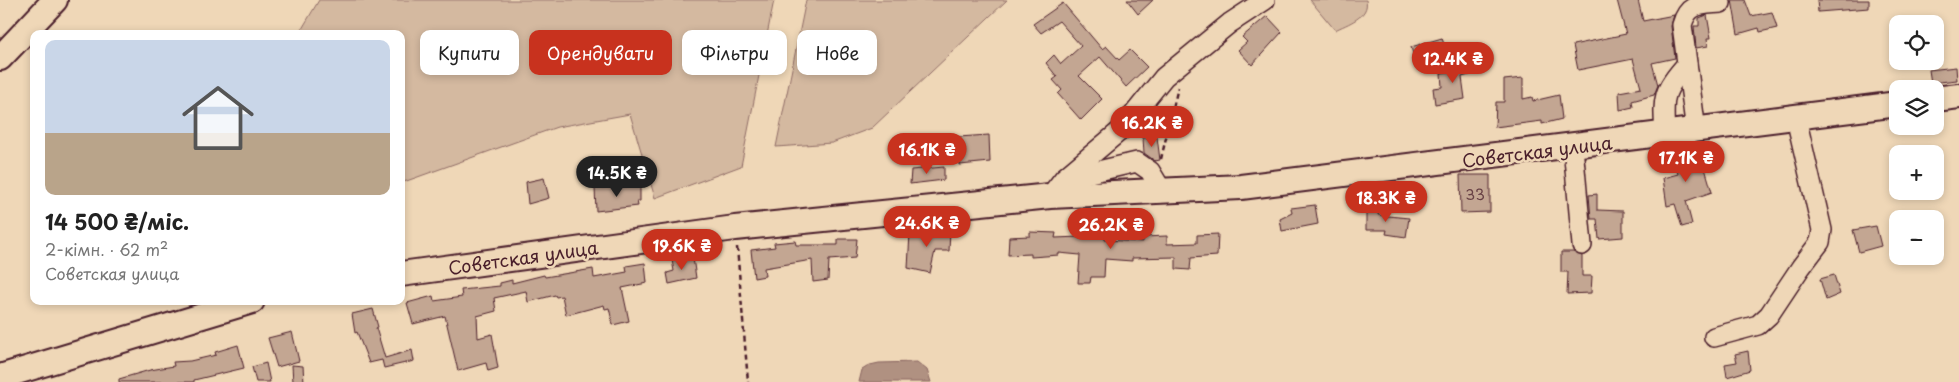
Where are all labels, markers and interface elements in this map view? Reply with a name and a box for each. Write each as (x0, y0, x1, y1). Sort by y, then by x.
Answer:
map controls (1889, 15, 1944, 265)
button: locate (1889, 15, 1944, 70)
chip: Купити (420, 30, 519, 75)
chip: Орендувати (529, 30, 672, 75)
chip: Фільтри (682, 30, 787, 75)
chip: Нове (797, 30, 877, 75)
pin: 12.4K ₴ (1407, 42, 1499, 84)
text: 12.4K ₴ (1423, 46, 1483, 70)
icon: home (173, 73, 263, 163)
button: layers (1889, 80, 1944, 135)
pin: 16.2K ₴ (1106, 106, 1198, 148)
text: 16.2K ₴ (1121, 110, 1183, 134)
street label: Советская улица (1460, 128, 1614, 174)
pin: 16.1K ₴ (881, 132, 973, 175)
text: 16.1K ₴ (899, 137, 955, 161)
pin: 17.1K ₴ (1640, 140, 1732, 183)
text: 17.1K ₴ (1658, 145, 1714, 169)
button: + (1889, 145, 1944, 200)
pin: 14.5K ₴ (571, 156, 663, 198)
text: 14.5K ₴ (587, 160, 647, 184)
pin: 18.3K ₴ (1340, 180, 1432, 223)
house number: 33 (1465, 182, 1485, 205)
text: 18.3K ₴ (1356, 185, 1416, 209)
text: 14 500 ₴/міс. (45, 205, 189, 237)
pin: 24.6K ₴ (881, 206, 973, 248)
pin: 26.2K ₴ (1065, 208, 1157, 250)
text: 24.6K ₴ (895, 210, 959, 234)
button: − (1889, 210, 1944, 265)
text: 26.2K ₴ (1078, 212, 1144, 236)
pin: 19.6K ₴ (636, 228, 728, 271)
street label: Советская улица (446, 233, 600, 281)
text: 19.6K ₴ (653, 233, 711, 257)
text: 2-кімн. · 62 m² (45, 237, 168, 261)
text: Советская улица (45, 261, 179, 285)

